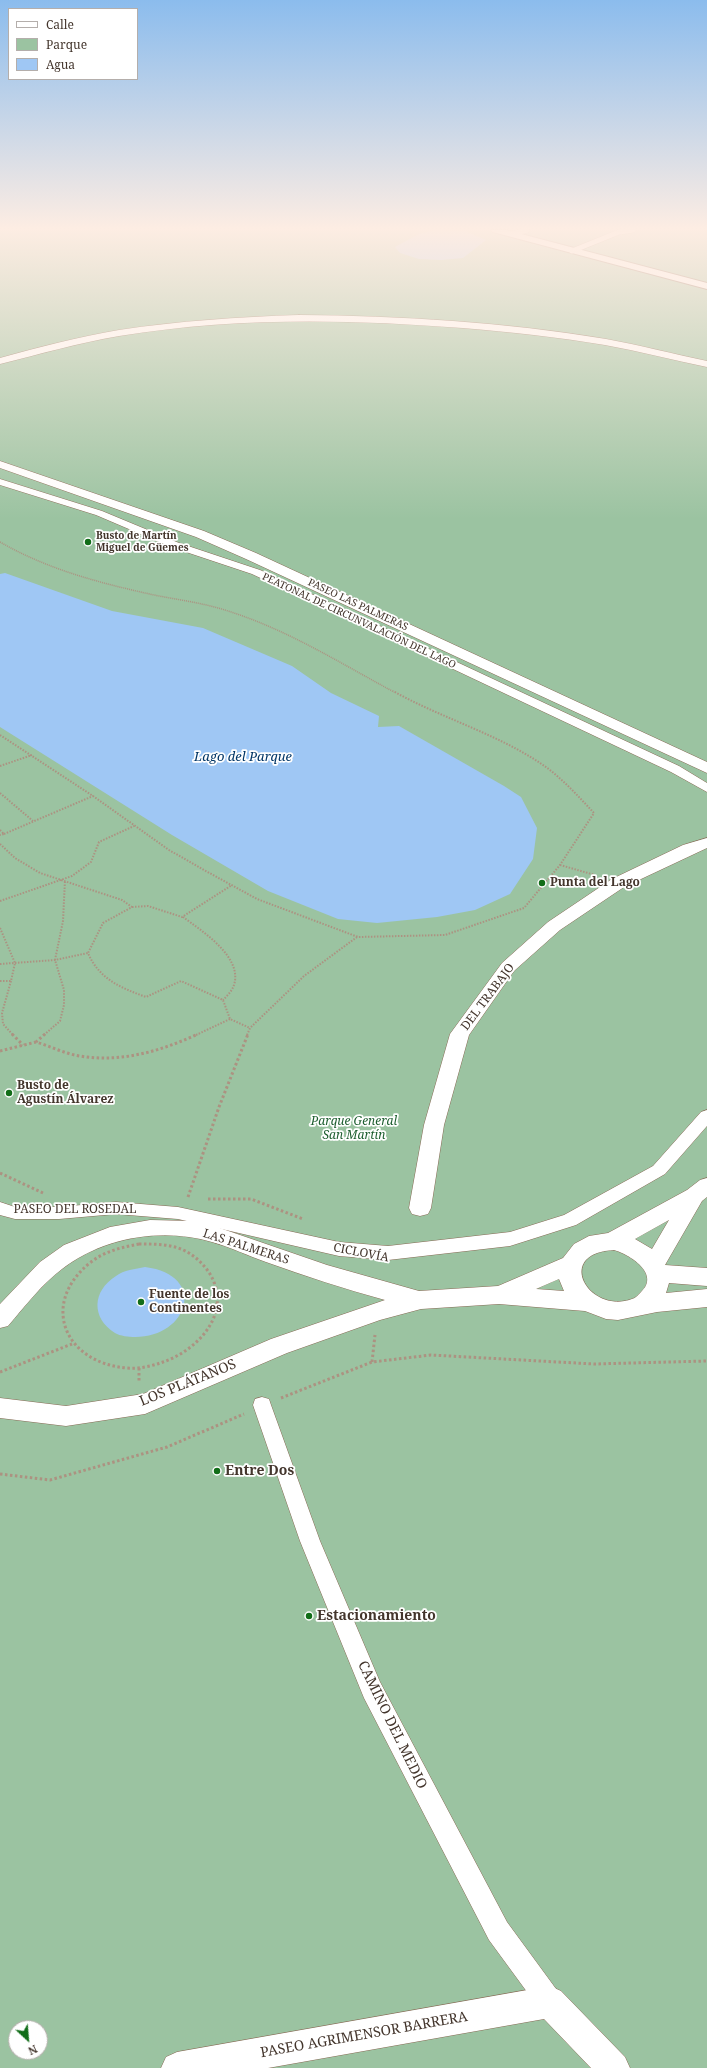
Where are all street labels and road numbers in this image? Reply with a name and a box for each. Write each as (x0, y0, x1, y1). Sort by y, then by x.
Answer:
street label: PEATONAL DE CIRCUNVALACIÓN DEL LAGO (260, 571, 458, 671)
street label: PASEO LAS PALMERAS (306, 577, 410, 633)
street label: DEL TRABAJO (458, 961, 518, 1033)
street label: PASEO DEL ROSEDAL (14, 1203, 136, 1217)
street label: LAS PALMERAS (201, 1226, 291, 1268)
street label: CICLOVÍA (332, 1241, 390, 1265)
street label: LOS PLÁTANOS (137, 1356, 239, 1410)
street label: CAMINO DEL MEDIO (354, 1658, 430, 1792)
street label: PASEO AGRIMENSOR BARRERA (259, 2008, 469, 2062)

